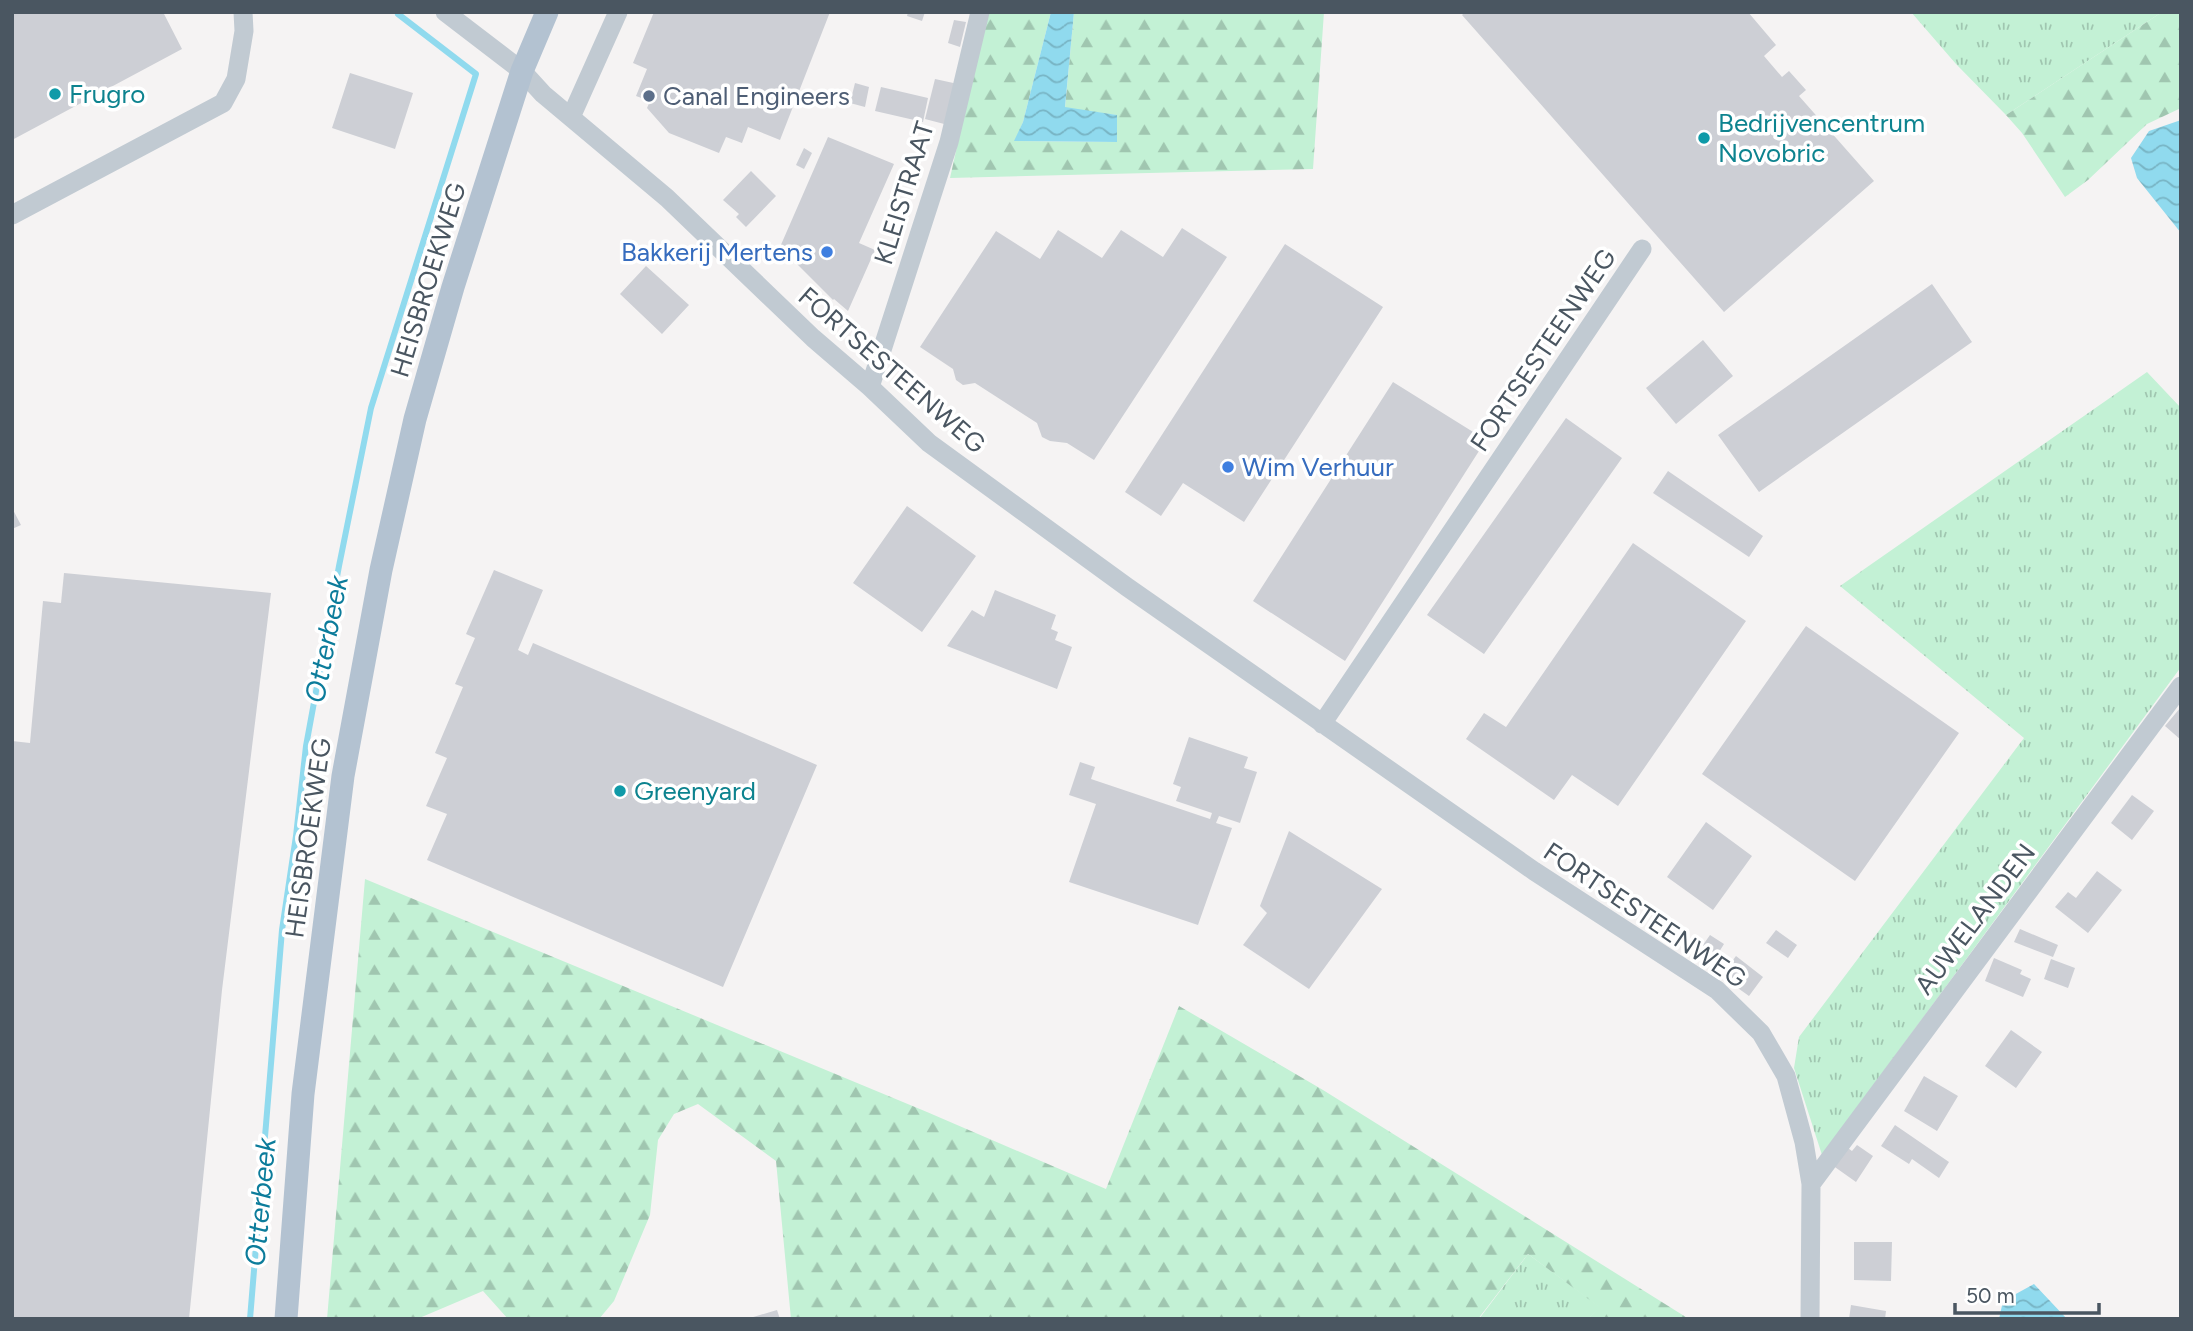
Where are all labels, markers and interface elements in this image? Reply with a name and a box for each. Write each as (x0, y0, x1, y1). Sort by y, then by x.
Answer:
place label: Frugro (69, 78, 145, 110)
place label: Canal Engineers (663, 80, 850, 112)
marker: Frugro (47, 86, 63, 102)
marker: Canal Engineers (641, 88, 657, 104)
place label: Bedrijvencentrum Novobric (1718, 107, 1925, 169)
street label: KLEISTRAAT (867, 117, 941, 268)
marker: Bedrijvencentrum Novobric (1696, 130, 1712, 146)
street label: HEISBROEKWEG (383, 179, 473, 381)
place label: Bakkerij Mertens (621, 236, 813, 268)
street label: FORTSESTEENWEG (1463, 243, 1623, 457)
marker: Bakkerij Mertens (819, 244, 835, 260)
street label: FORTSESTEENWEG (792, 280, 992, 460)
place label: Wim Verhuur (1242, 451, 1394, 483)
marker: Wim Verhuur (1220, 459, 1236, 475)
water label: Otterbeek (297, 571, 355, 705)
street label: HEISBROEKWEG (278, 736, 338, 940)
place label: Greenyard (634, 775, 756, 807)
marker: Greenyard (612, 783, 628, 799)
street label: FORTSESTEENWEG (1538, 835, 1752, 995)
street label: AUWELANDEN (1908, 837, 2042, 1001)
water label: Otterbeek (237, 1135, 283, 1268)
scale bar (1955, 1272, 2098, 1316)
text: 50 m (1966, 1283, 2015, 1308)

